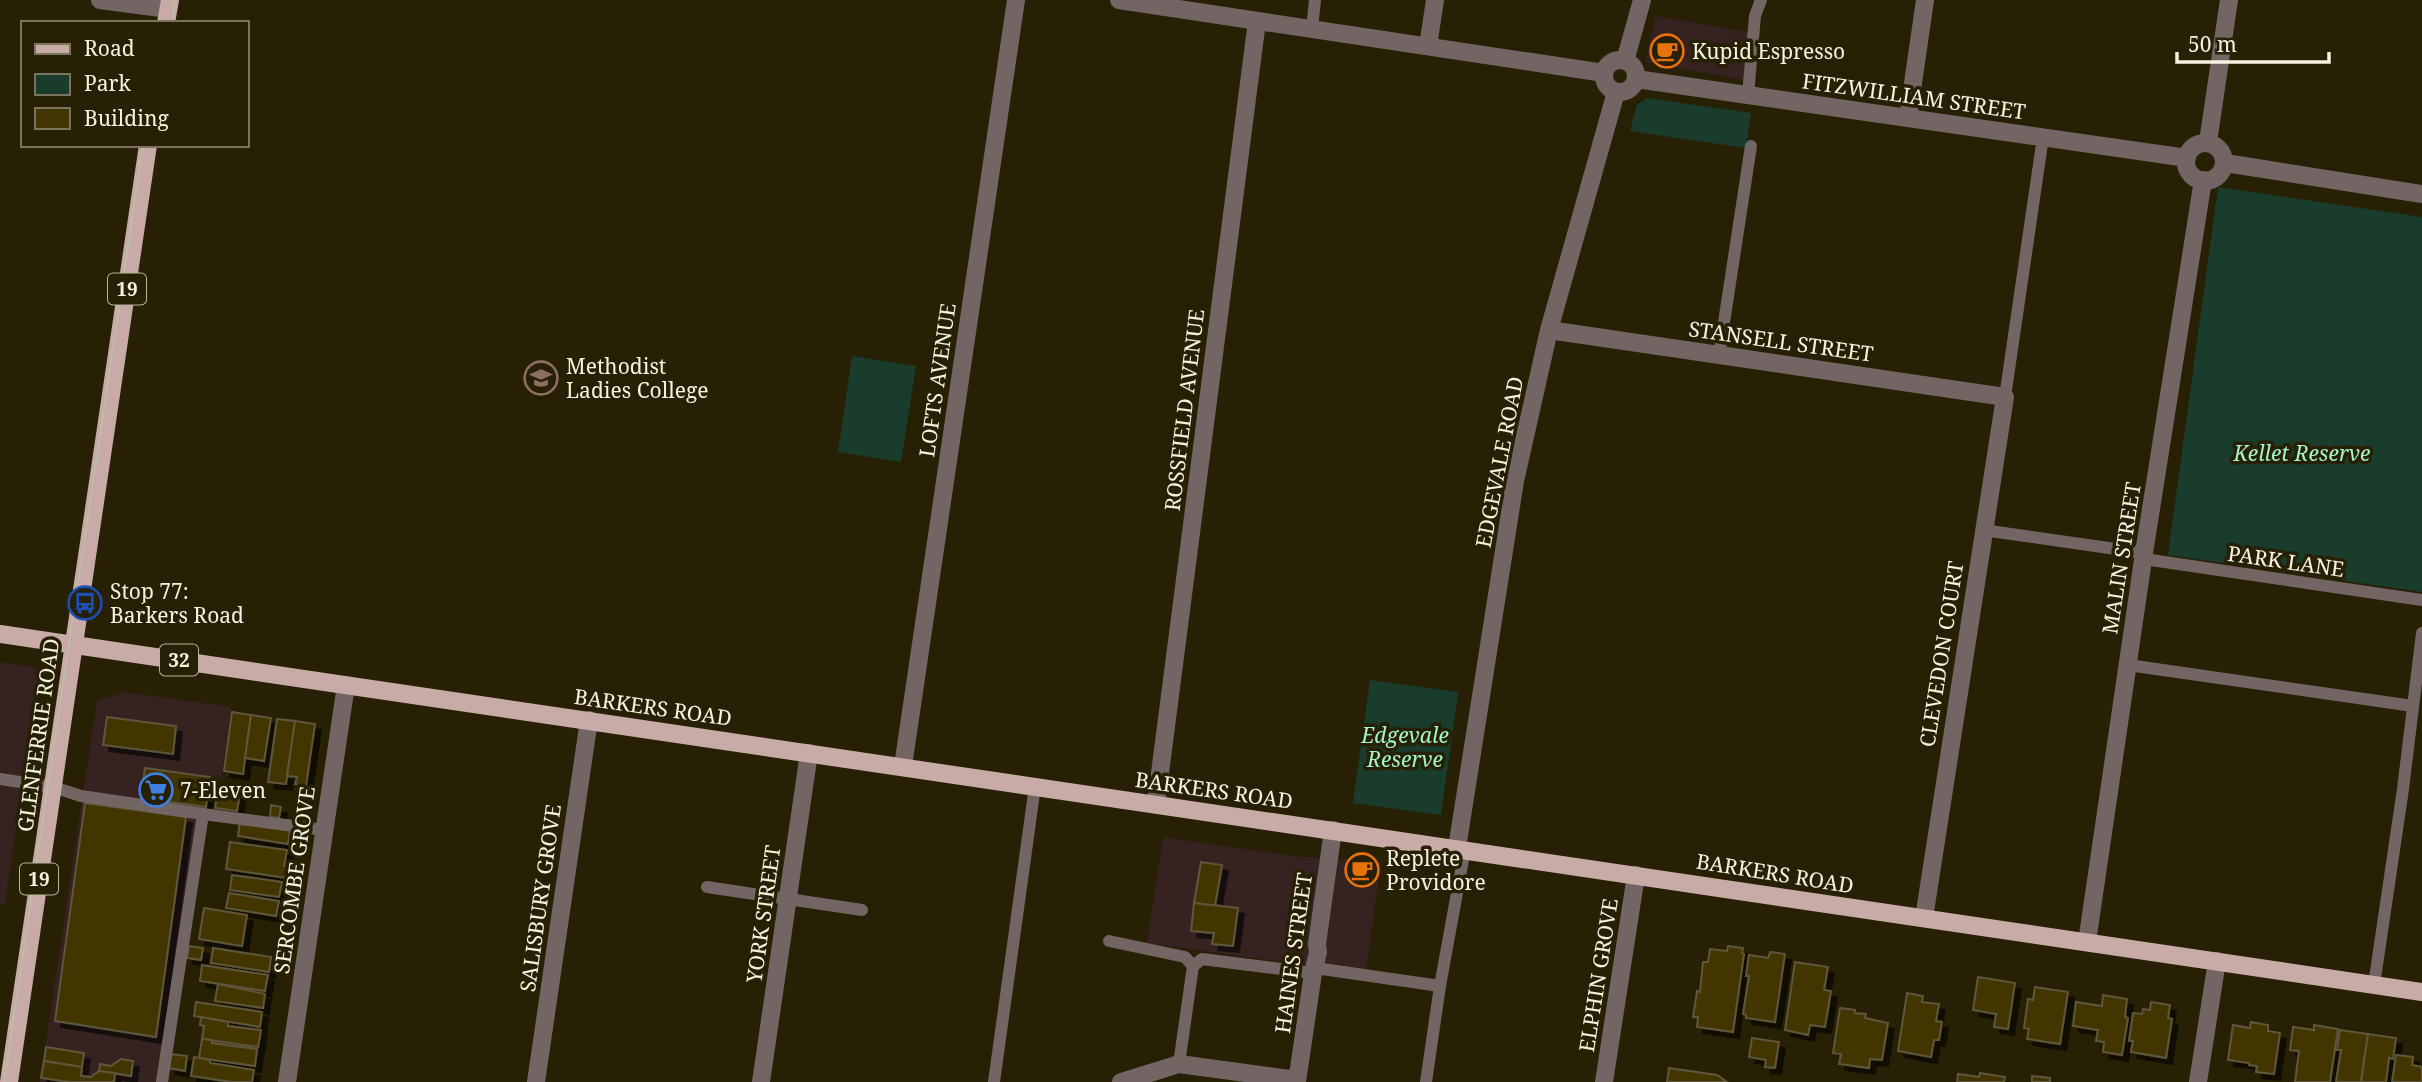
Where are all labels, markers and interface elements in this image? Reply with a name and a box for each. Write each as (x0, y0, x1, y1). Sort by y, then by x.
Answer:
legend (21, 21, 248, 147)
scale bar (2177, 21, 2329, 65)
text: 50 m (2188, 30, 2237, 58)
cafe icon: Kupid Espresso (1648, 32, 1686, 70)
text: Road (84, 34, 135, 62)
place label: Kupid Espresso (1692, 37, 1845, 65)
street label: FITZWILLIAM STREET (1800, 66, 2028, 126)
text: Park (84, 69, 131, 97)
text: Building (84, 104, 169, 132)
road number: 19 (108, 274, 146, 304)
street label: LOFTS AVENUE (912, 301, 962, 459)
street label: ROSSFIELD AVENUE (1158, 307, 1210, 513)
street label: STANSELL STREET (1687, 314, 1875, 368)
place label: Methodist Ladies College (566, 352, 709, 404)
school or university icon: Methodist Ladies College (522, 359, 560, 397)
street label: EDGEVALE ROAD (1469, 374, 1529, 550)
park label: Kellet Reserve (2233, 439, 2370, 467)
street label: MALIN STREET (2095, 480, 2147, 636)
street label: PARK LANE (2226, 539, 2346, 583)
street label: CLEVEDON COURT (1912, 559, 1970, 749)
place label: Stop 77: Barkers Road (110, 577, 244, 629)
bus stop icon: Stop 77: Barkers Road (66, 584, 104, 622)
street label: GLENFERRIE ROAD (11, 636, 65, 834)
road number: 32 (160, 645, 198, 676)
street label: BARKERS ROAD (572, 682, 734, 732)
park label: Edgevale Reserve (1360, 721, 1449, 773)
street label: BARKERS ROAD (1133, 765, 1295, 815)
supermarket icon: 7-Eleven (137, 771, 175, 809)
place label: 7-Eleven (180, 776, 266, 804)
street label: SERCOMBE GROVE (267, 784, 321, 976)
street label: SALISBURY GROVE (513, 802, 567, 994)
street label: YORK STREET (739, 843, 787, 986)
place label: Replete Providore (1386, 844, 1486, 896)
street label: BARKERS ROAD (1694, 847, 1856, 899)
cafe icon: Replete Providore (1343, 851, 1381, 889)
road number: 19 (20, 864, 58, 894)
street label: HAINES STREET (1268, 871, 1318, 1035)
street label: ELPHIN GROVE (1572, 896, 1624, 1054)

